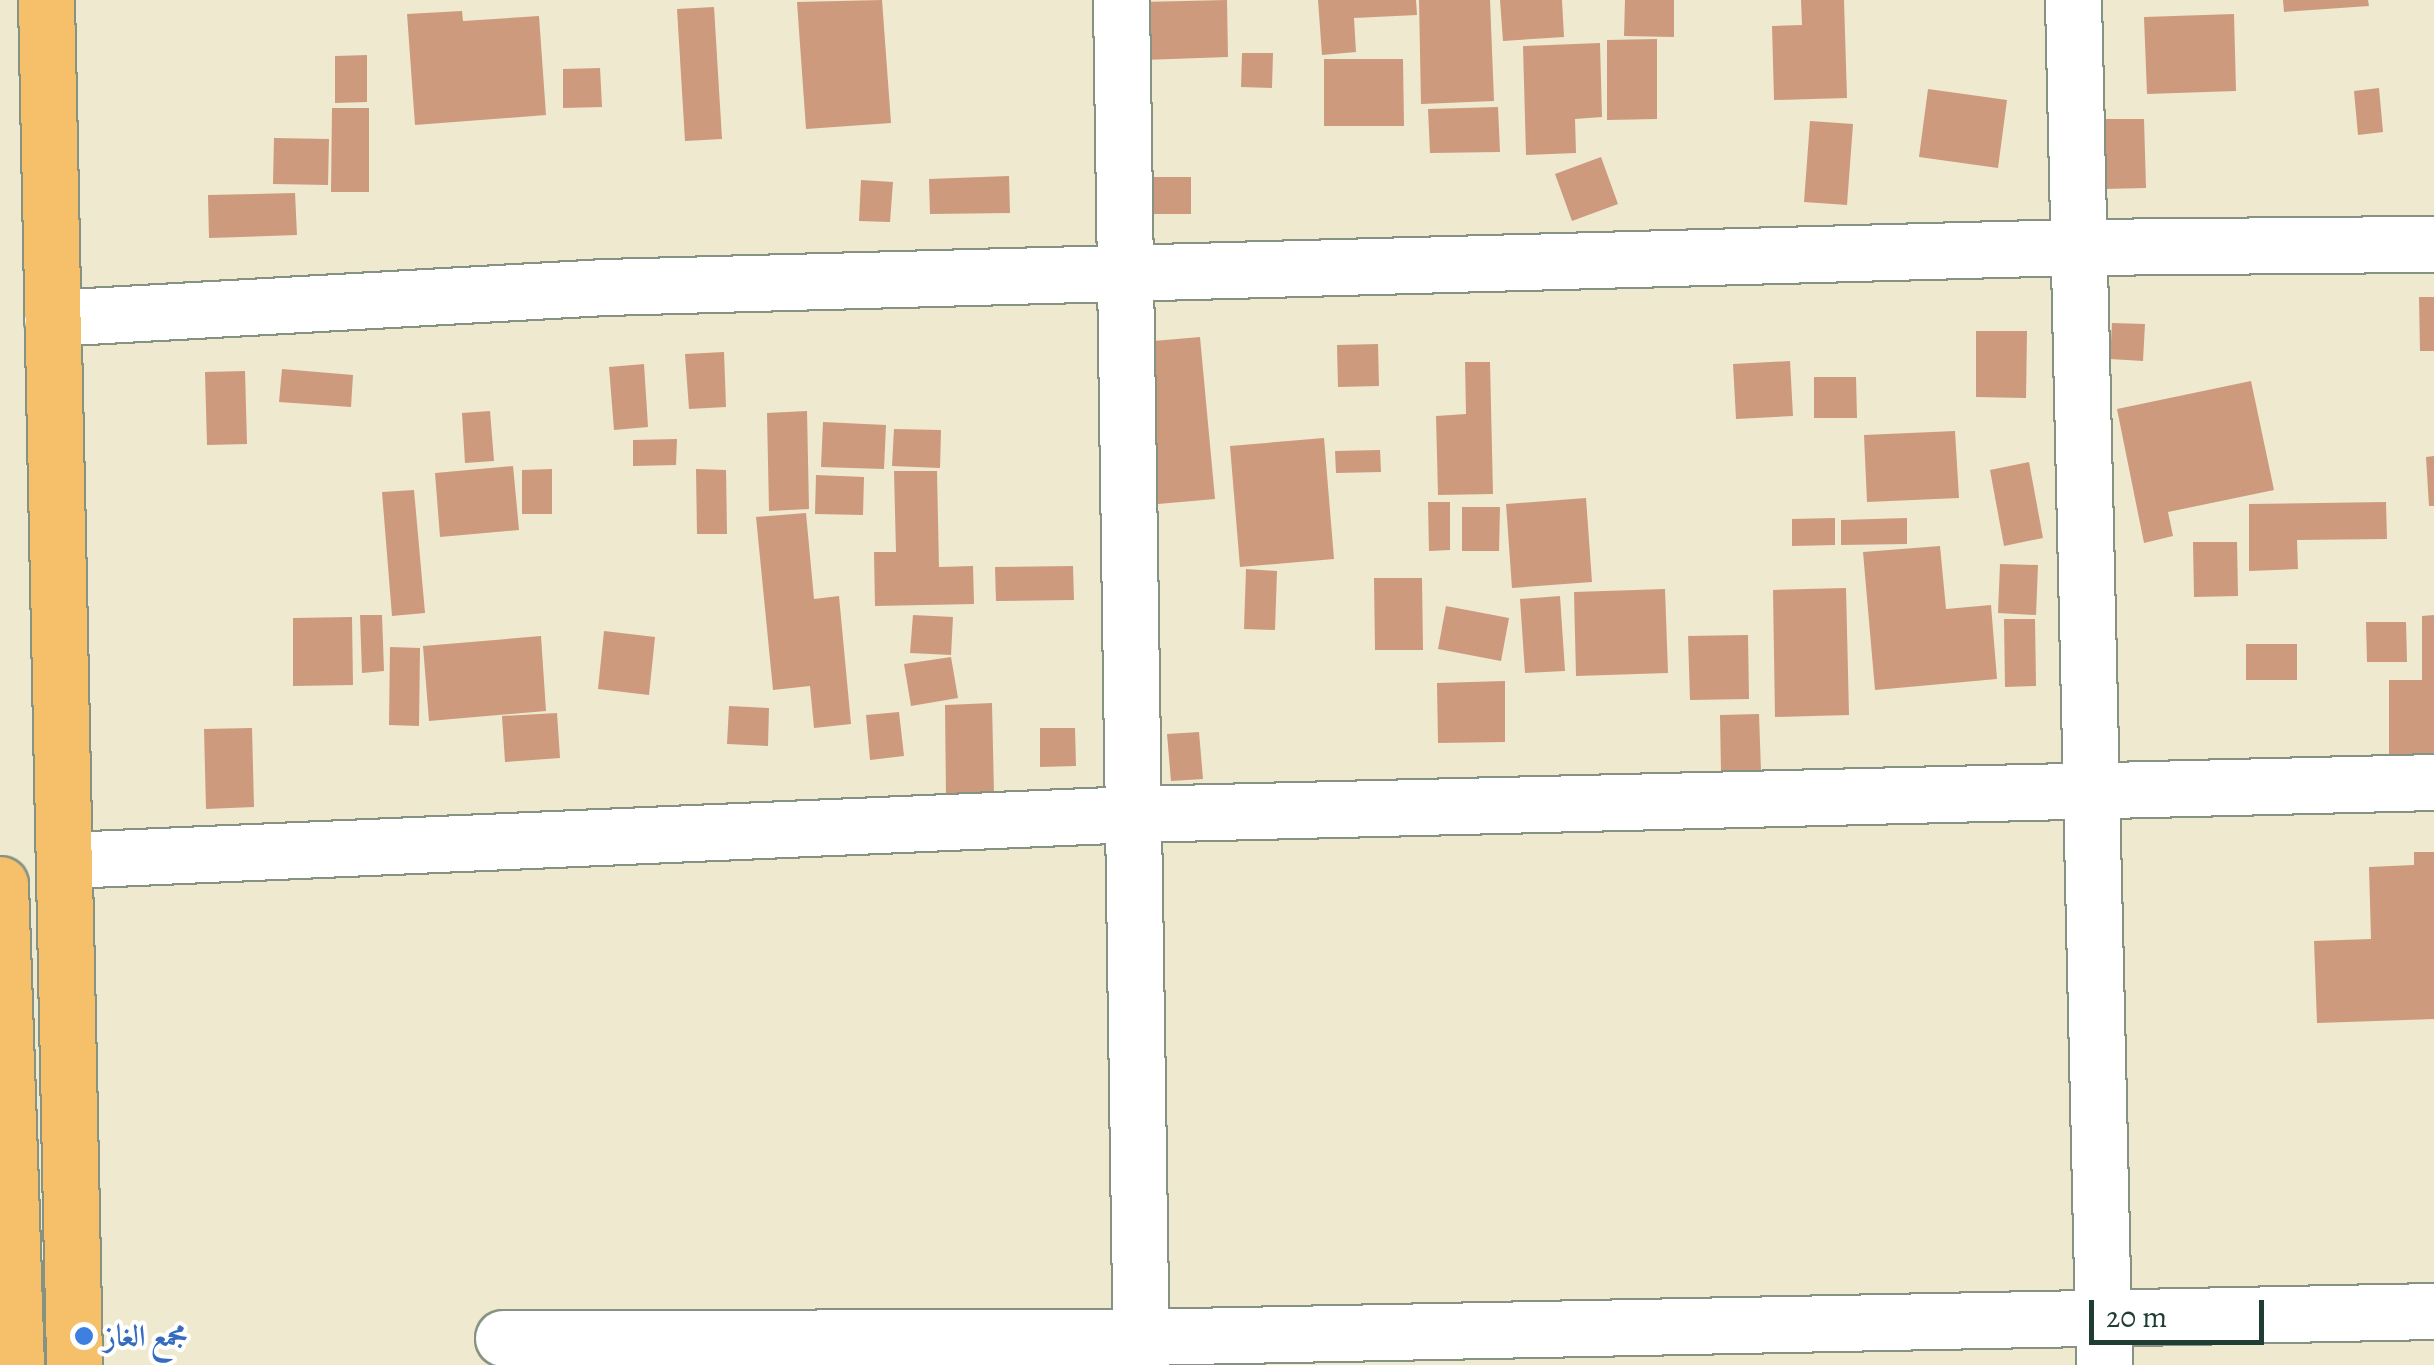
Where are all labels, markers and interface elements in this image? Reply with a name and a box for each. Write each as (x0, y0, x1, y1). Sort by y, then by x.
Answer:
scale bar (2094, 1280, 2269, 1342)
text: 20 m (2106, 1297, 2167, 1337)
place label: مجمع الغاز (104, 1318, 187, 1354)
marker: مجمع الغاز (73, 1325, 95, 1347)

